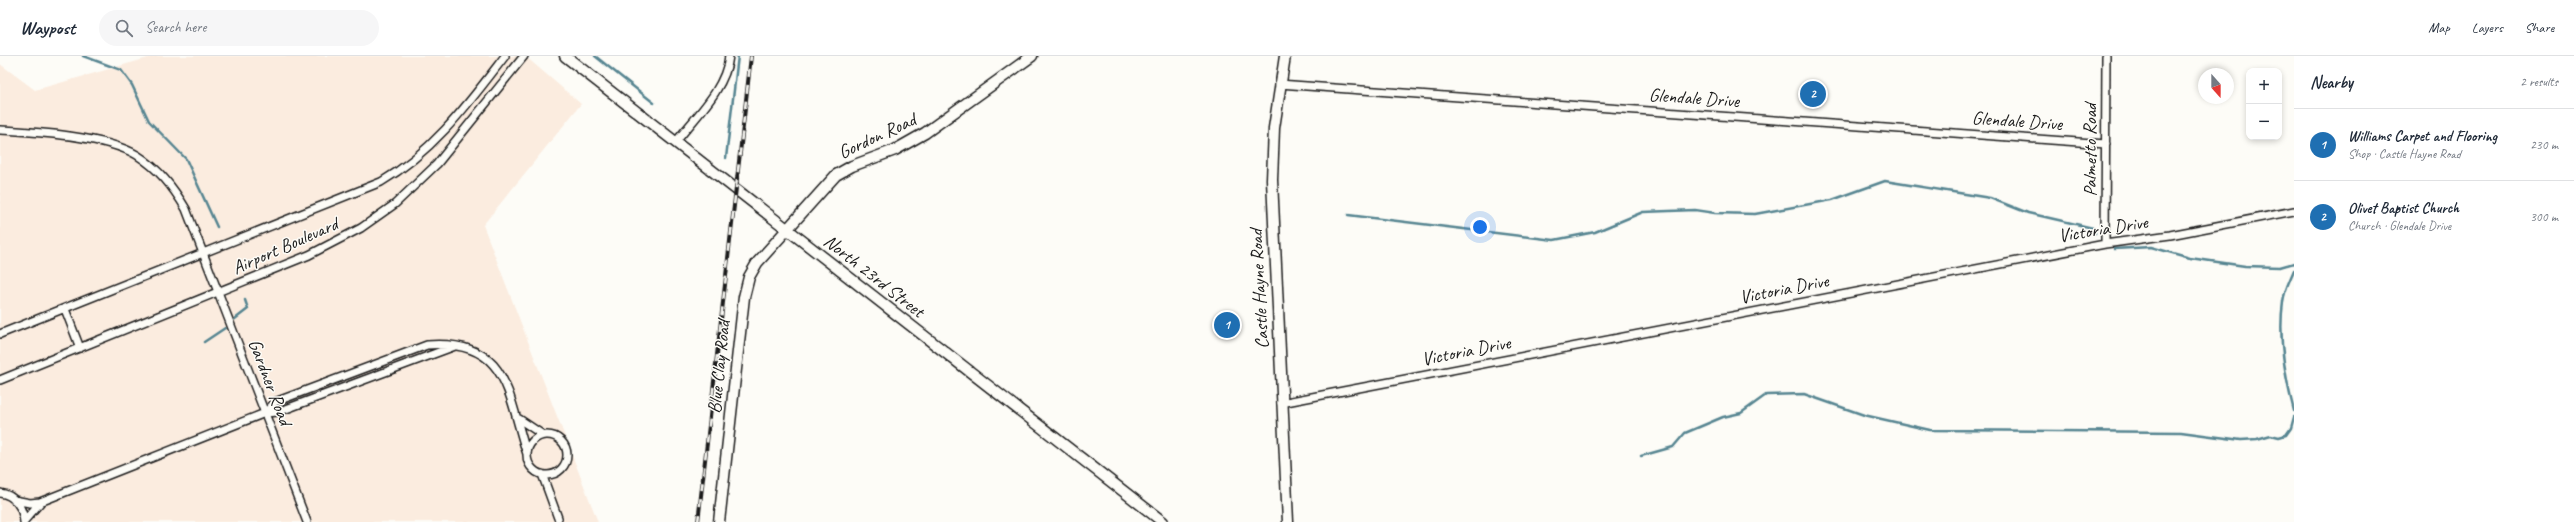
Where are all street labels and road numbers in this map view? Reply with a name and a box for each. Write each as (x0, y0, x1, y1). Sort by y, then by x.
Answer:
street label: Glendale Drive (1648, 83, 1742, 113)
street label: Palmetto Road (2078, 100, 2102, 197)
street label: Gordon Road (834, 106, 923, 164)
street label: Glendale Drive (1971, 106, 2065, 136)
street label: Victoria Drive (2057, 210, 2151, 248)
street label: Airport Boulevard (229, 211, 345, 280)
street label: Castle Hayne Road (1244, 226, 1274, 349)
street label: North 23rd Street (819, 229, 931, 324)
street label: Victoria Drive (1738, 268, 1832, 309)
street label: Blue Clay Road (702, 316, 736, 415)
street label: Victoria Drive (1420, 330, 1514, 371)
street label: Gardner Road (243, 335, 299, 432)

